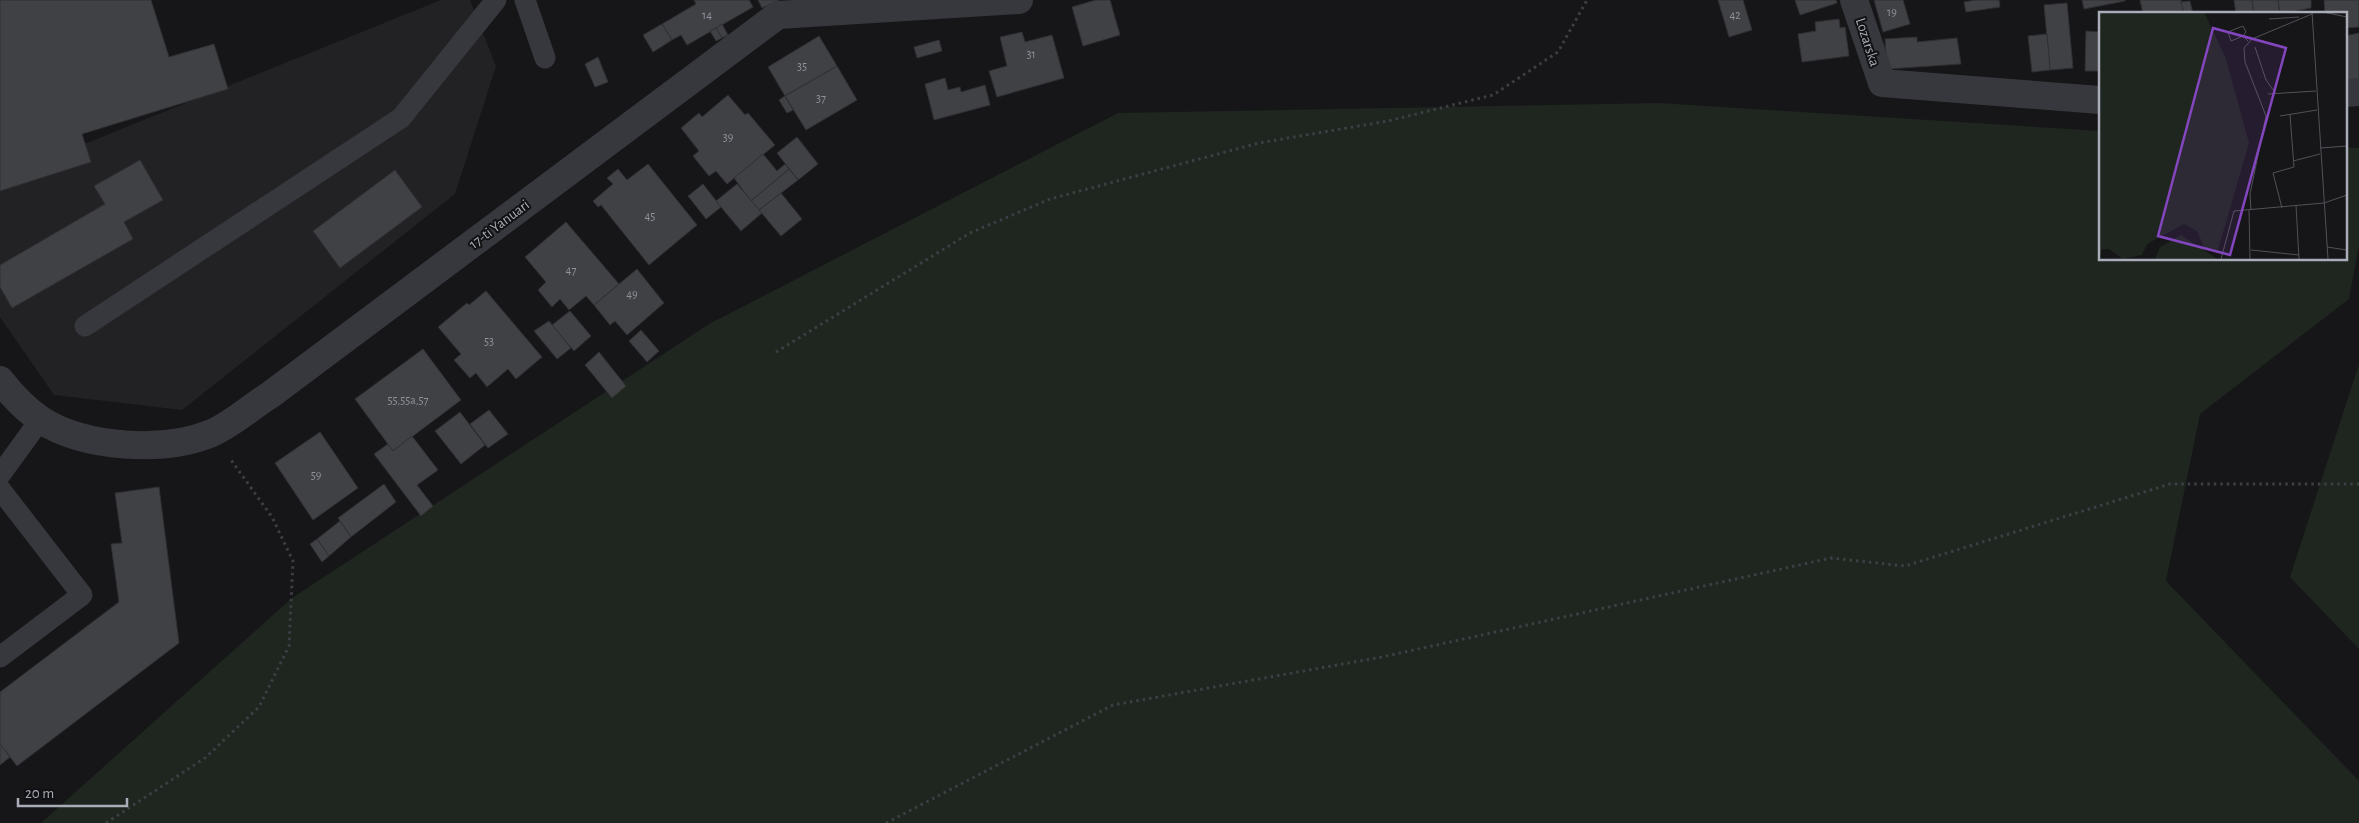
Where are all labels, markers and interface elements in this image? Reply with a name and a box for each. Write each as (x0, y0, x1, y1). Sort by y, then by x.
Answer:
house number: 19 (1887, 6, 1897, 18)
house number: 14 (702, 9, 712, 21)
house number: 42 (1729, 9, 1741, 21)
inset map (2099, 12, 2346, 260)
street label: Lozarska (1853, 16, 1882, 68)
house number: 31 (1026, 48, 1036, 60)
house number: 35 (797, 60, 807, 72)
house number: 37 (816, 92, 826, 104)
house number: 39 (723, 131, 734, 143)
street label: 17-ti Yanuari (466, 197, 532, 252)
house number: 45 (645, 210, 655, 222)
house number: 47 (566, 264, 576, 276)
house number: 49 (626, 288, 638, 300)
house number: 53 (484, 335, 494, 347)
house number: 55,55a,57 (387, 394, 429, 406)
house number: 59 (311, 469, 322, 481)
scale bar (18, 776, 126, 808)
text: 20 m (25, 786, 54, 801)

